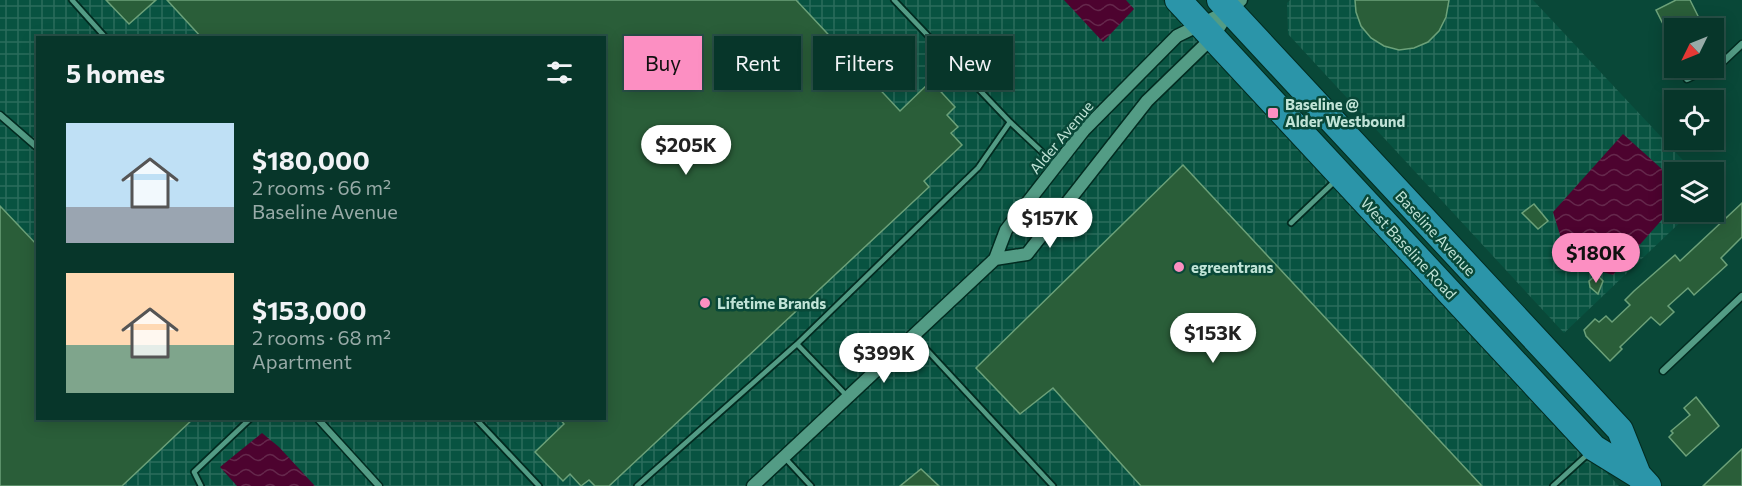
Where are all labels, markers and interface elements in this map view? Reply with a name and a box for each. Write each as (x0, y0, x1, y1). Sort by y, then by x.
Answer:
north arrow (1664, 18, 1724, 78)
map controls (1664, 18, 1724, 222)
chip: Buy (624, 36, 702, 90)
chip: Rent (714, 36, 801, 90)
chip: Filters (813, 36, 915, 90)
chip: New (927, 36, 1013, 90)
icon: filters (543, 56, 576, 89)
text: 5 homes (66, 57, 165, 88)
button: locate (1664, 90, 1724, 150)
place label: Baseline @ Alder Westbound (1285, 95, 1405, 130)
street label: Alder Avenue (1025, 97, 1097, 177)
marker: Baseline @ Alder Westbound (1266, 106, 1280, 120)
pin: $205K (644, 125, 728, 176)
text: $205K (655, 132, 717, 156)
text: $180,000 (252, 144, 370, 175)
icon: home (114, 147, 186, 219)
button: layers (1664, 162, 1724, 222)
text: 2 rooms · 66 m² (252, 175, 391, 199)
street label: Baseline Avenue (1392, 187, 1480, 279)
street label: West Baseline Road (1357, 193, 1461, 303)
pin: $157K (1008, 198, 1092, 249)
text: Baseline Avenue (252, 199, 398, 223)
text: $157K (1021, 205, 1079, 229)
pin: $180K (1554, 233, 1638, 284)
text: $180K (1566, 240, 1626, 264)
place label: egreentrans (1191, 258, 1274, 276)
marker: egreentrans (1172, 260, 1186, 274)
text: $153,000 (252, 294, 367, 325)
place label: Lifetime Brands (717, 294, 826, 312)
marker: Lifetime Brands (698, 296, 712, 310)
icon: home (114, 297, 186, 369)
pin: $153K (1171, 313, 1255, 364)
text: $153K (1184, 320, 1242, 344)
text: 2 rooms · 68 m² (252, 325, 391, 349)
pin: $399K (842, 333, 926, 384)
text: $399K (853, 340, 915, 364)
text: Apartment (252, 349, 352, 373)

